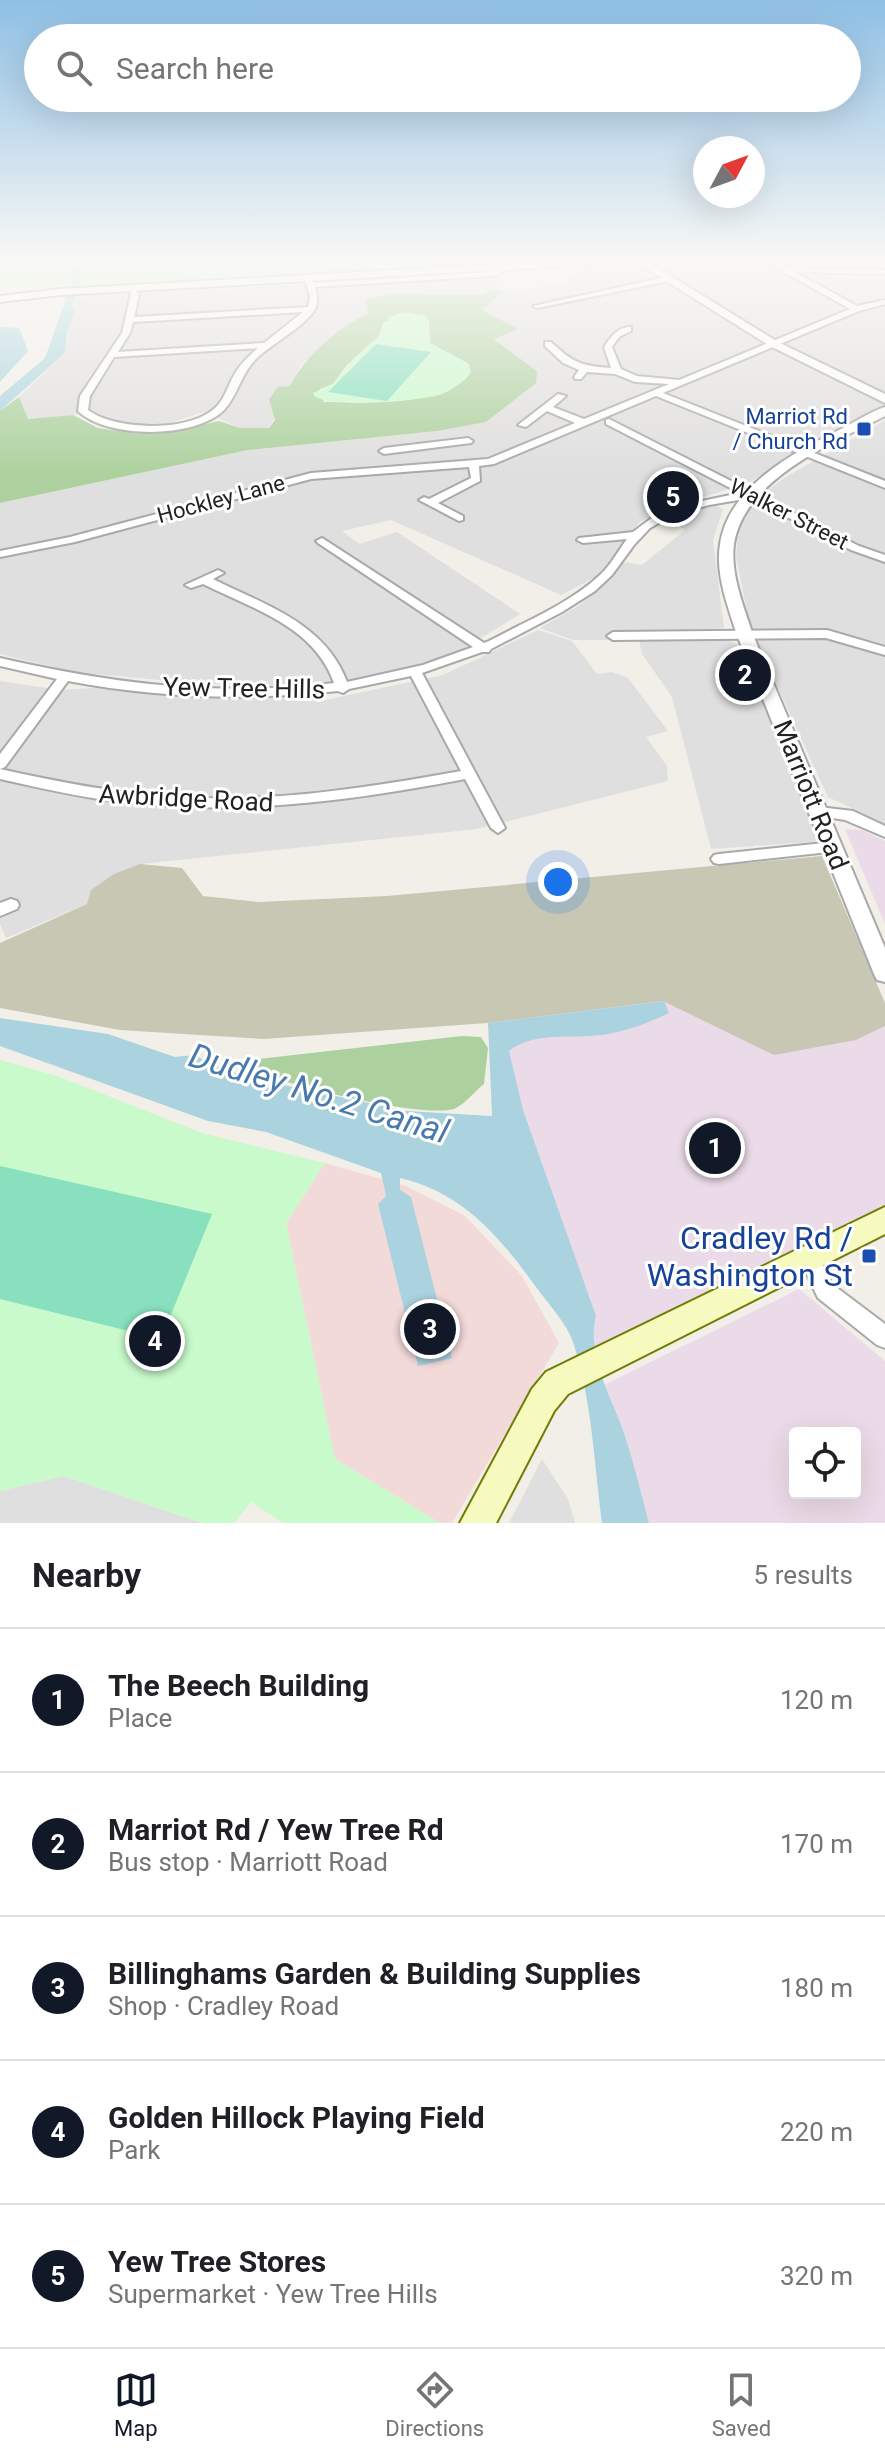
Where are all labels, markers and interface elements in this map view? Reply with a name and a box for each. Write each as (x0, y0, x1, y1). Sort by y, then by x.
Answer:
search box (24, 24, 861, 112)
icon: search (52, 46, 96, 90)
text: Search here (116, 51, 274, 86)
north arrow (693, 136, 765, 208)
place label: Marriot Rd / Church Rd (733, 404, 848, 454)
marker: Marriot Rd / Church Rd (855, 420, 873, 438)
pin: 5 (647, 467, 699, 527)
street label: Hockley Lane (154, 470, 288, 528)
street label: Walker Street (725, 473, 853, 555)
pin: 2 (719, 645, 771, 705)
street label: Yew Tree Hills (163, 672, 325, 704)
street label: Marriott Road (767, 716, 855, 874)
street label: Awbridge Road (98, 778, 274, 818)
your location (538, 862, 578, 902)
water label: Dudley No.2 Canal (184, 1035, 454, 1152)
pin: 1 (689, 1118, 741, 1178)
place label: Cradley Rd / Washington St (647, 1219, 853, 1294)
marker: Cradley Rd / Washington St (860, 1247, 878, 1265)
pin: 3 (404, 1299, 456, 1359)
pin: 4 (129, 1311, 181, 1371)
map controls (789, 1427, 861, 1499)
button: locate (789, 1427, 861, 1499)
text: Nearby (32, 1555, 141, 1595)
text: 5 results (754, 1560, 853, 1590)
text: The Beech Building (108, 1668, 369, 1703)
text: 1 (51, 1685, 65, 1715)
text: 120 m (780, 1685, 853, 1715)
text: Place (108, 1703, 172, 1733)
text: Marriot Rd / Yew Tree Rd (108, 1812, 444, 1847)
text: 2 (51, 1829, 65, 1859)
text: 170 m (780, 1829, 853, 1859)
text: Bus stop · Marriott Road (108, 1847, 388, 1877)
text: Billinghams Garden & Building Supplies (108, 1956, 641, 1991)
text: 3 (51, 1973, 65, 2003)
text: 180 m (780, 1973, 853, 2003)
text: Shop · Cradley Road (108, 1991, 339, 2021)
text: Golden Hillock Playing Field (108, 2100, 485, 2135)
text: 4 (51, 2117, 65, 2147)
text: 220 m (780, 2117, 853, 2147)
text: Park (108, 2135, 160, 2165)
text: Yew Tree Stores (108, 2244, 326, 2279)
text: 5 (51, 2261, 65, 2291)
text: 320 m (780, 2261, 853, 2291)
text: Supermarket · Yew Tree Hills (108, 2279, 438, 2309)
tab: Map (114, 2368, 158, 2441)
tab: Directions (385, 2368, 484, 2441)
tab: Saved (712, 2368, 771, 2441)

